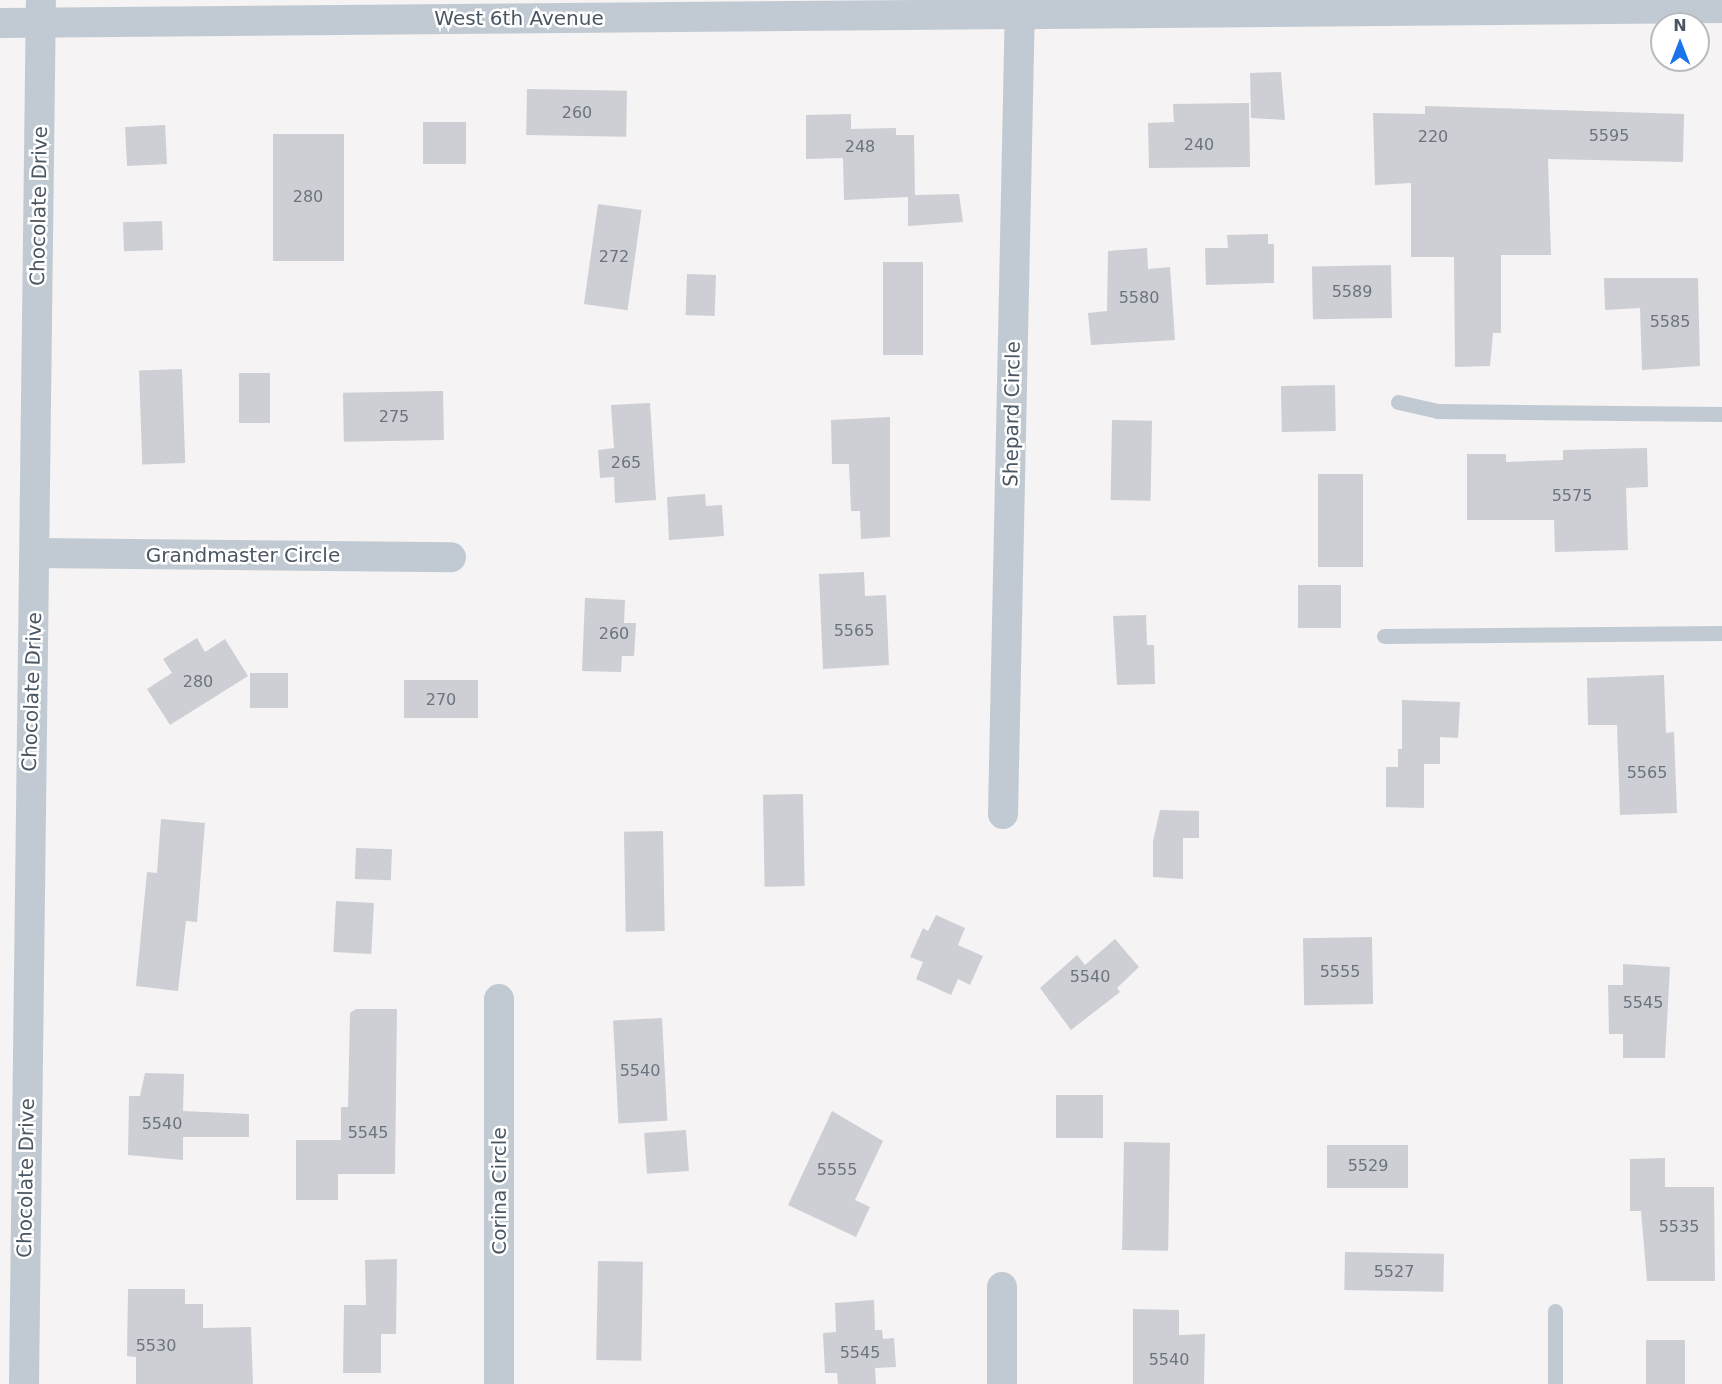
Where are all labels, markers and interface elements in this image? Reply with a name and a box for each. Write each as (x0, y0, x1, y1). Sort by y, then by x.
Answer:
street label: West 6th Avenue (434, 6, 604, 30)
north arrow (1650, 12, 1710, 72)
text: N (1673, 16, 1687, 35)
house number: 260 (562, 103, 592, 123)
street label: Chocolate Drive (26, 126, 52, 286)
house number: 5595 (1589, 126, 1629, 146)
house number: 220 (1418, 127, 1448, 147)
house number: 240 (1184, 135, 1214, 155)
house number: 248 (845, 137, 875, 157)
house number: 280 (293, 187, 323, 207)
house number: 272 (599, 247, 629, 267)
house number: 5589 (1332, 282, 1372, 302)
house number: 5580 (1119, 288, 1159, 308)
house number: 5585 (1650, 312, 1690, 332)
street label: Shepard Circle (999, 341, 1025, 487)
house number: 275 (379, 407, 409, 427)
house number: 265 (611, 453, 641, 473)
house number: 5575 (1552, 486, 1592, 506)
street label: Grandmaster Circle (146, 543, 340, 567)
street label: Chocolate Drive (17, 612, 47, 772)
house number: 5565 (834, 621, 874, 641)
house number: 260 (599, 624, 629, 644)
house number: 280 (183, 672, 213, 692)
house number: 270 (426, 690, 456, 710)
house number: 5565 (1627, 763, 1667, 783)
house number: 5555 (1320, 962, 1360, 982)
house number: 5540 (1070, 967, 1110, 987)
house number: 5545 (1623, 993, 1663, 1013)
house number: 5540 (620, 1061, 660, 1081)
street label: Chocolate Drive (13, 1098, 39, 1258)
house number: 5540 (142, 1114, 182, 1134)
house number: 5545 (348, 1123, 388, 1143)
street label: Corina Circle (487, 1127, 511, 1255)
house number: 5529 (1348, 1156, 1388, 1176)
house number: 5555 (817, 1160, 857, 1180)
house number: 5535 (1659, 1217, 1699, 1237)
house number: 5527 (1374, 1262, 1414, 1282)
house number: 5530 (136, 1336, 176, 1356)
house number: 5545 (840, 1343, 880, 1363)
house number: 5540 (1149, 1350, 1189, 1370)

